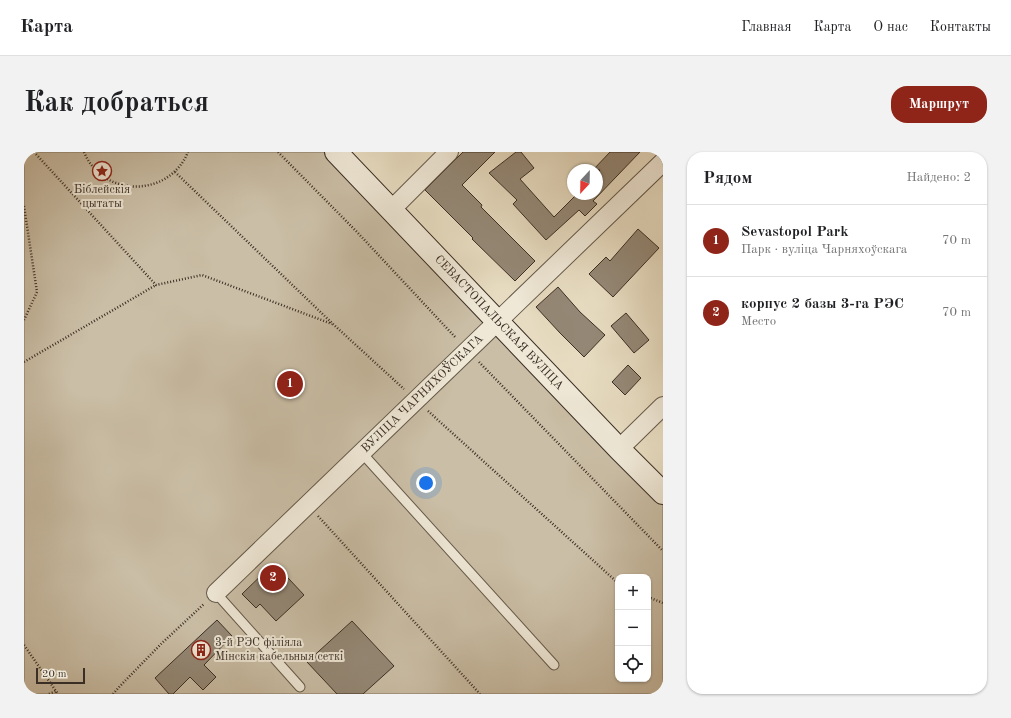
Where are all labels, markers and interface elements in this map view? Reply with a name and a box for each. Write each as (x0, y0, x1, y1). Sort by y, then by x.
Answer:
text: Карта (20, 18, 73, 37)
text: Главная (741, 20, 791, 34)
text: Карта (813, 20, 851, 34)
text: О нас (873, 20, 908, 34)
text: Контакты (930, 20, 991, 34)
button: Маршрут (891, 86, 987, 123)
text: Как добраться (24, 90, 209, 118)
place icon: Біблейскія цытаты (91, 160, 113, 182)
north arrow (567, 164, 603, 200)
text: Рядом (703, 170, 752, 187)
text: Найдено: 2 (907, 171, 971, 184)
place label: Біблейскія цытаты (74, 183, 130, 210)
text: Sevastopol Park (741, 225, 849, 240)
text: 1 (712, 234, 720, 247)
text: 70 m (942, 234, 971, 247)
text: Парк · вуліца Чарняхоўскага (741, 243, 907, 256)
street label: СЕВАСТОПАЛЬСКАЯ ВУЛІЦА (432, 253, 566, 393)
text: корпус 2 базы 3-га РЭС (741, 297, 904, 312)
text: 2 (712, 306, 720, 319)
text: 70 m (942, 306, 971, 319)
text: Место (741, 315, 776, 328)
street label: ВУЛІЦА ЧАРНЯХОЎСКАГА (359, 333, 486, 455)
pin: 1 (277, 369, 303, 399)
your location (416, 473, 436, 493)
pin: 2 (260, 563, 286, 593)
map controls (615, 574, 651, 682)
button: + (615, 574, 651, 610)
button: − (615, 610, 651, 646)
place label: 3-й РЭС філіяла Мінскія кабельныя сеткі (215, 636, 343, 663)
building icon: 3-й РЭС філіяла Мінскія кабельныя сеткі (190, 639, 212, 661)
button: locate (615, 646, 651, 682)
scale bar (36, 666, 85, 685)
text: 20 m (42, 669, 67, 680)

